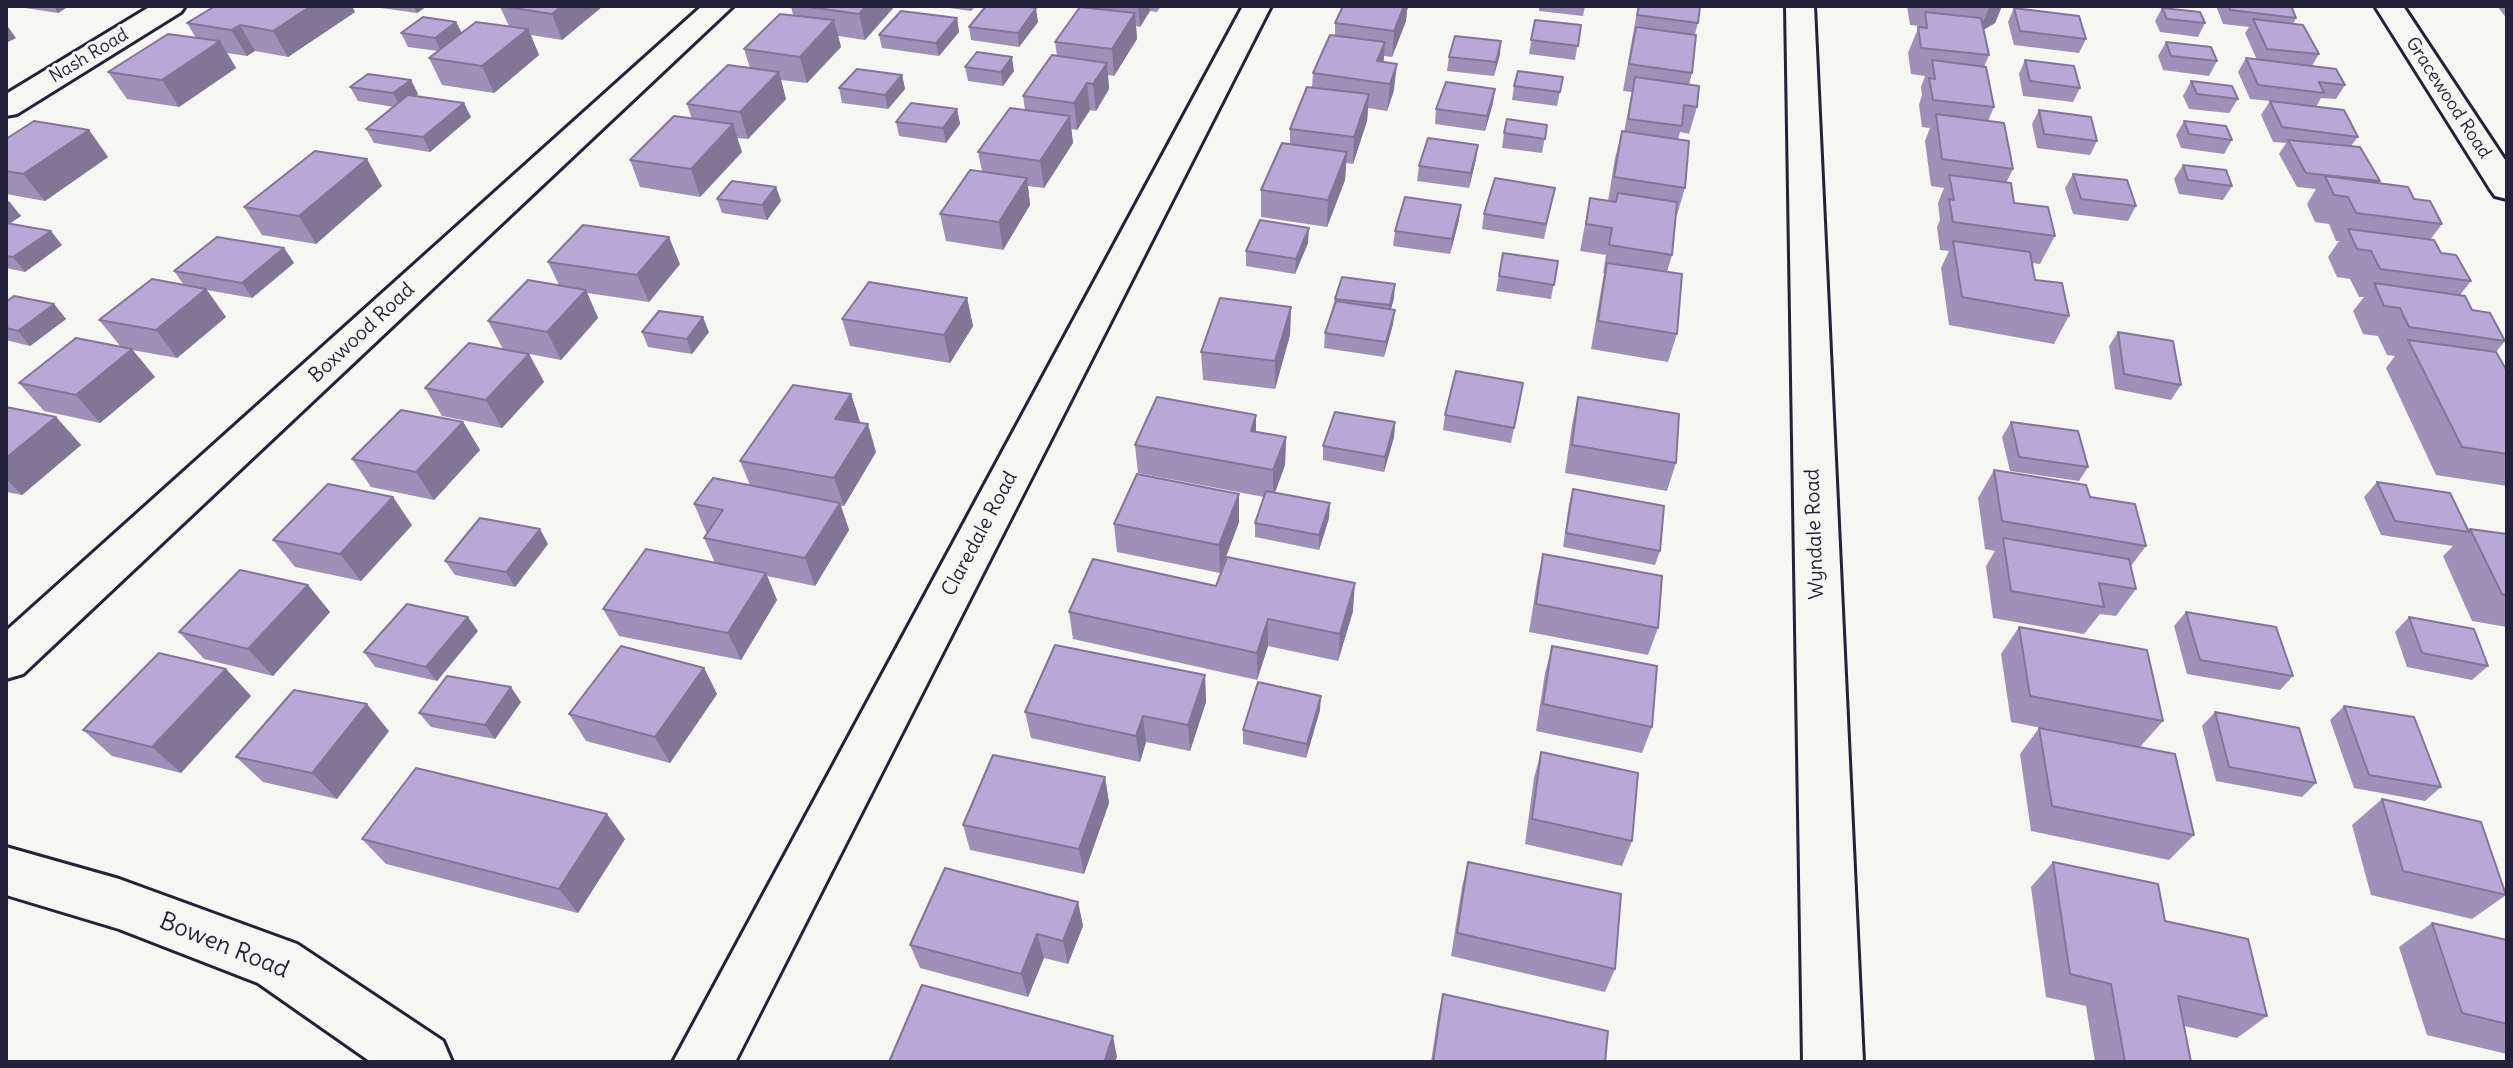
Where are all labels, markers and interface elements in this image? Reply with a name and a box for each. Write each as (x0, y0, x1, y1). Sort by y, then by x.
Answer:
street label: Nash Road (46, 24, 132, 88)
street label: Gracewood Road (2401, 33, 2495, 163)
street label: Boxwood Road (304, 278, 420, 388)
street label: Claredale Road (937, 468, 1023, 600)
street label: Wyndale Road (1801, 468, 1829, 600)
street label: Bowen Road (155, 907, 293, 985)

